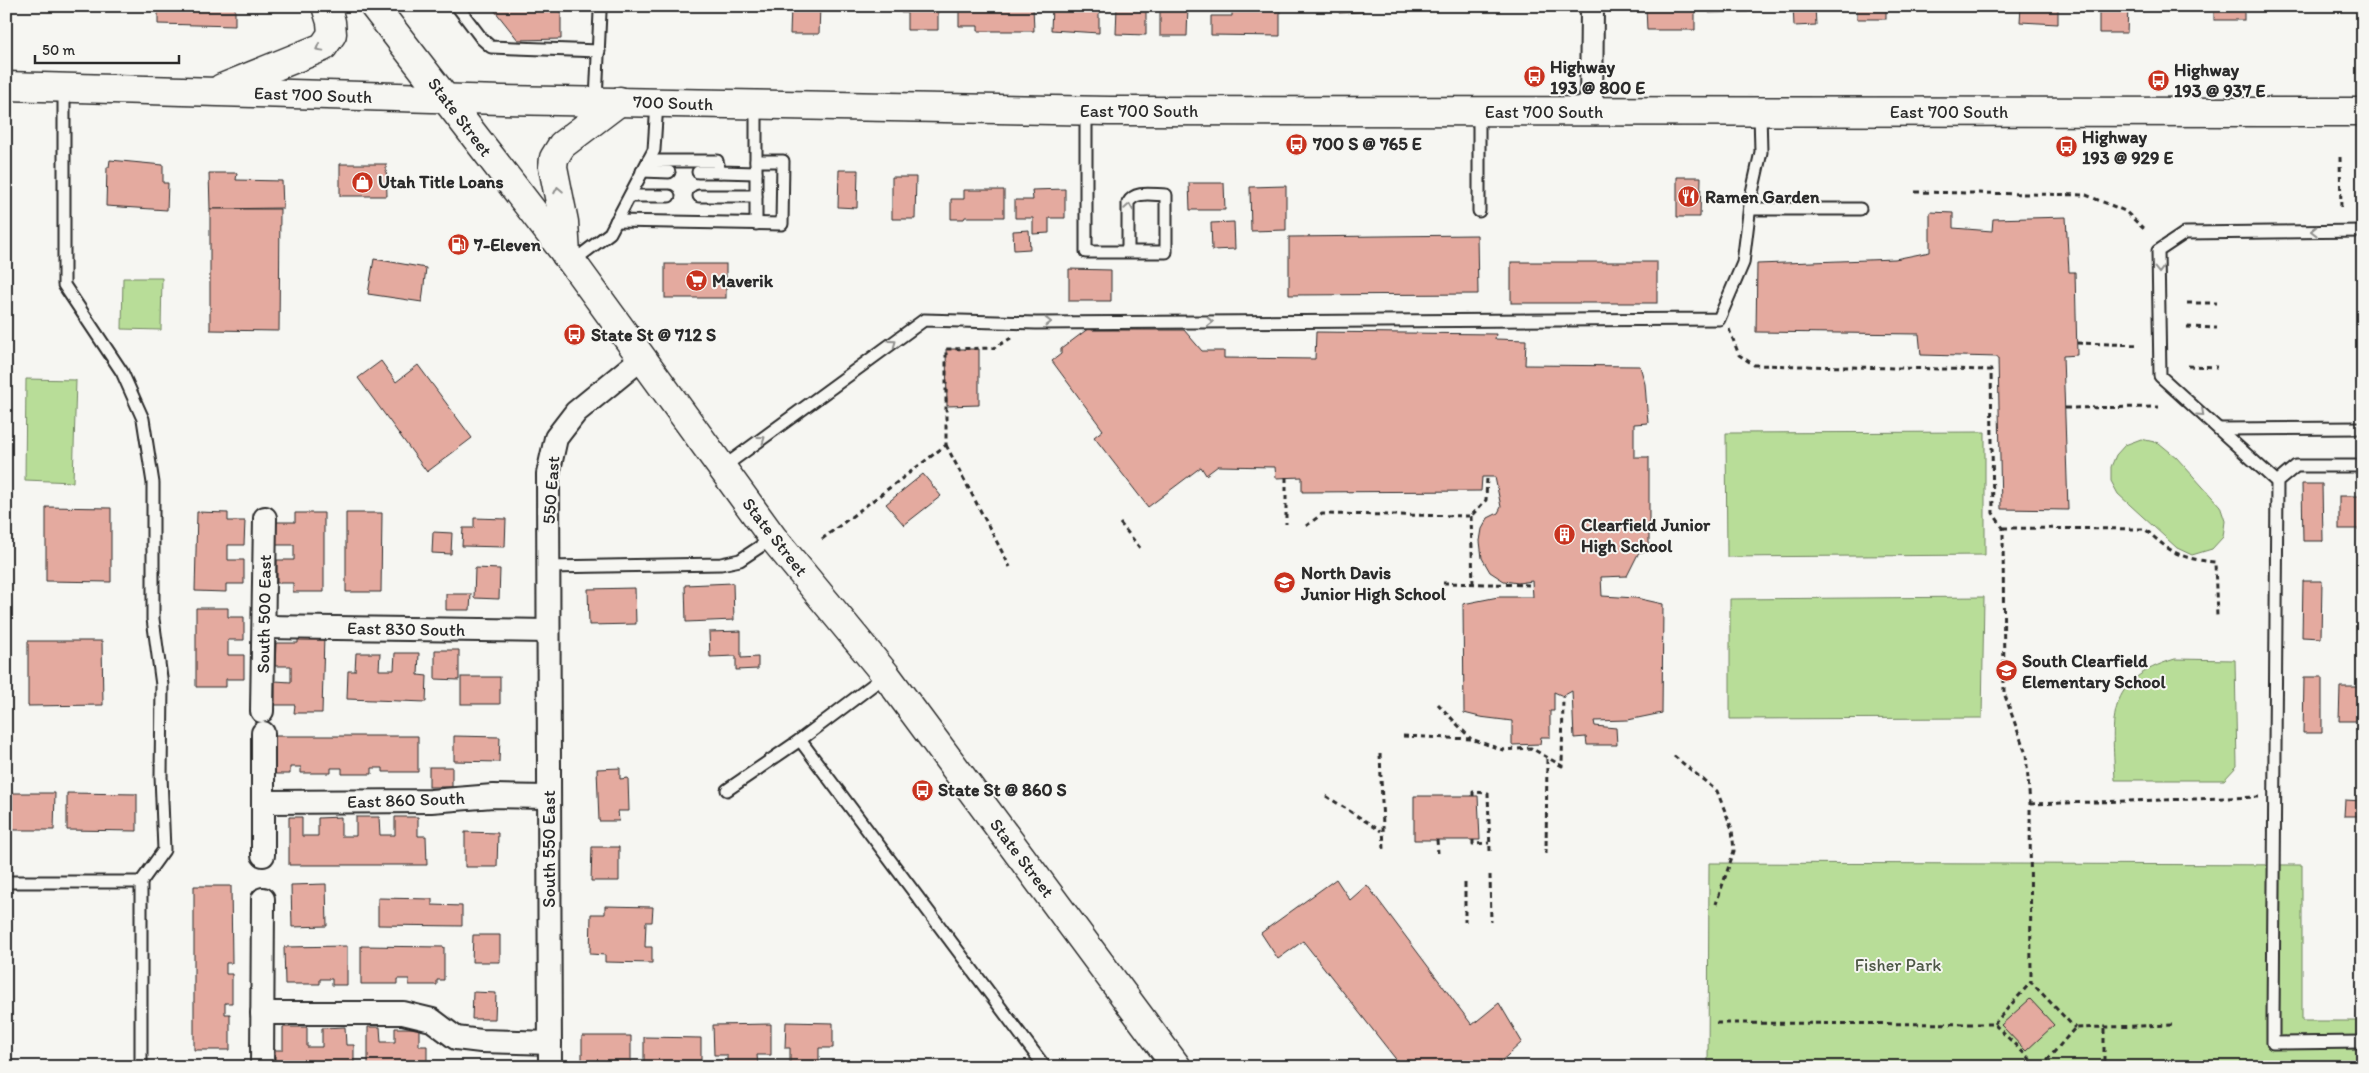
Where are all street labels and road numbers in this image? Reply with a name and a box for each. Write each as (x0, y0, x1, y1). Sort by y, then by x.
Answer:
street label: State Street (423, 73, 497, 161)
street label: East 700 South (253, 82, 373, 108)
street label: 700 South (632, 91, 714, 115)
street label: East 700 South (1080, 100, 1198, 122)
street label: East 700 South (1485, 101, 1603, 123)
street label: East 700 South (1890, 101, 2008, 123)
street label: 550 East (538, 455, 564, 525)
street label: State Street (738, 493, 813, 581)
street label: South 500 East (252, 554, 276, 674)
street label: East 830 South (347, 617, 465, 641)
street label: East 860 South (347, 787, 465, 813)
street label: South 550 East (538, 790, 560, 908)
street label: State Street (985, 814, 1059, 902)

